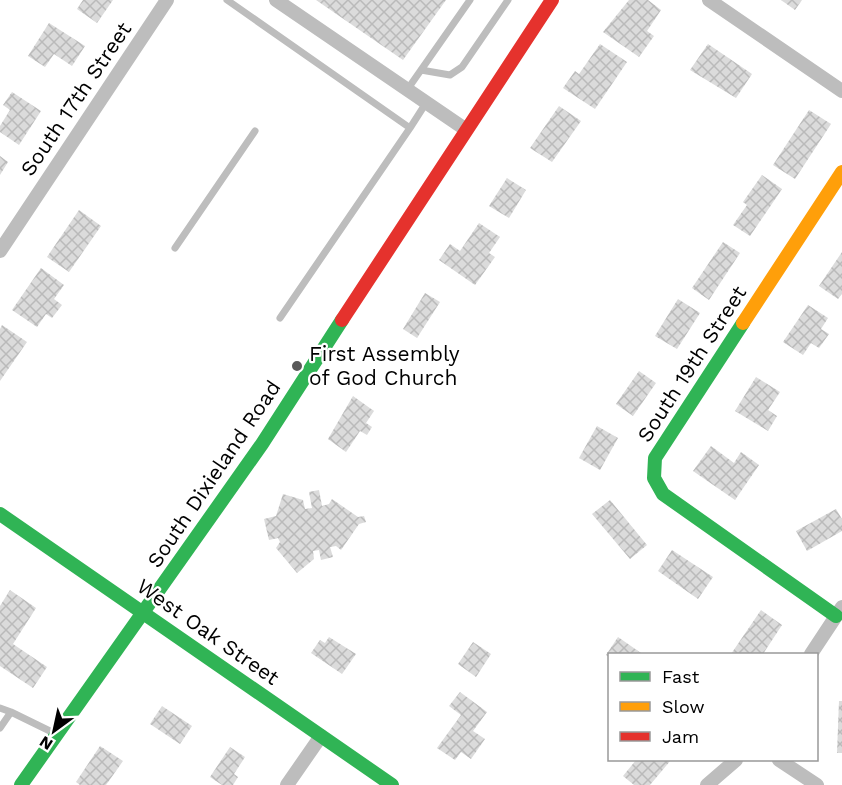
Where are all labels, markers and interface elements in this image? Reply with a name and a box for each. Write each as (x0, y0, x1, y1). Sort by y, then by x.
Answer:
street label: South 17th Street (15, 17, 136, 180)
street label: South 19th Street (632, 281, 751, 446)
place label: First Assembly of God Church (309, 341, 460, 390)
marker: First Assembly of God Church (290, 359, 304, 373)
street label: South Dixieland Road (142, 375, 286, 572)
street label: West Oak Street (132, 573, 284, 690)
legend (608, 653, 818, 761)
text: Fast (662, 666, 700, 687)
text: Slow (662, 696, 705, 717)
north arrow (24, 701, 84, 761)
text: Jam (662, 726, 699, 747)
text: N (36, 732, 56, 754)

